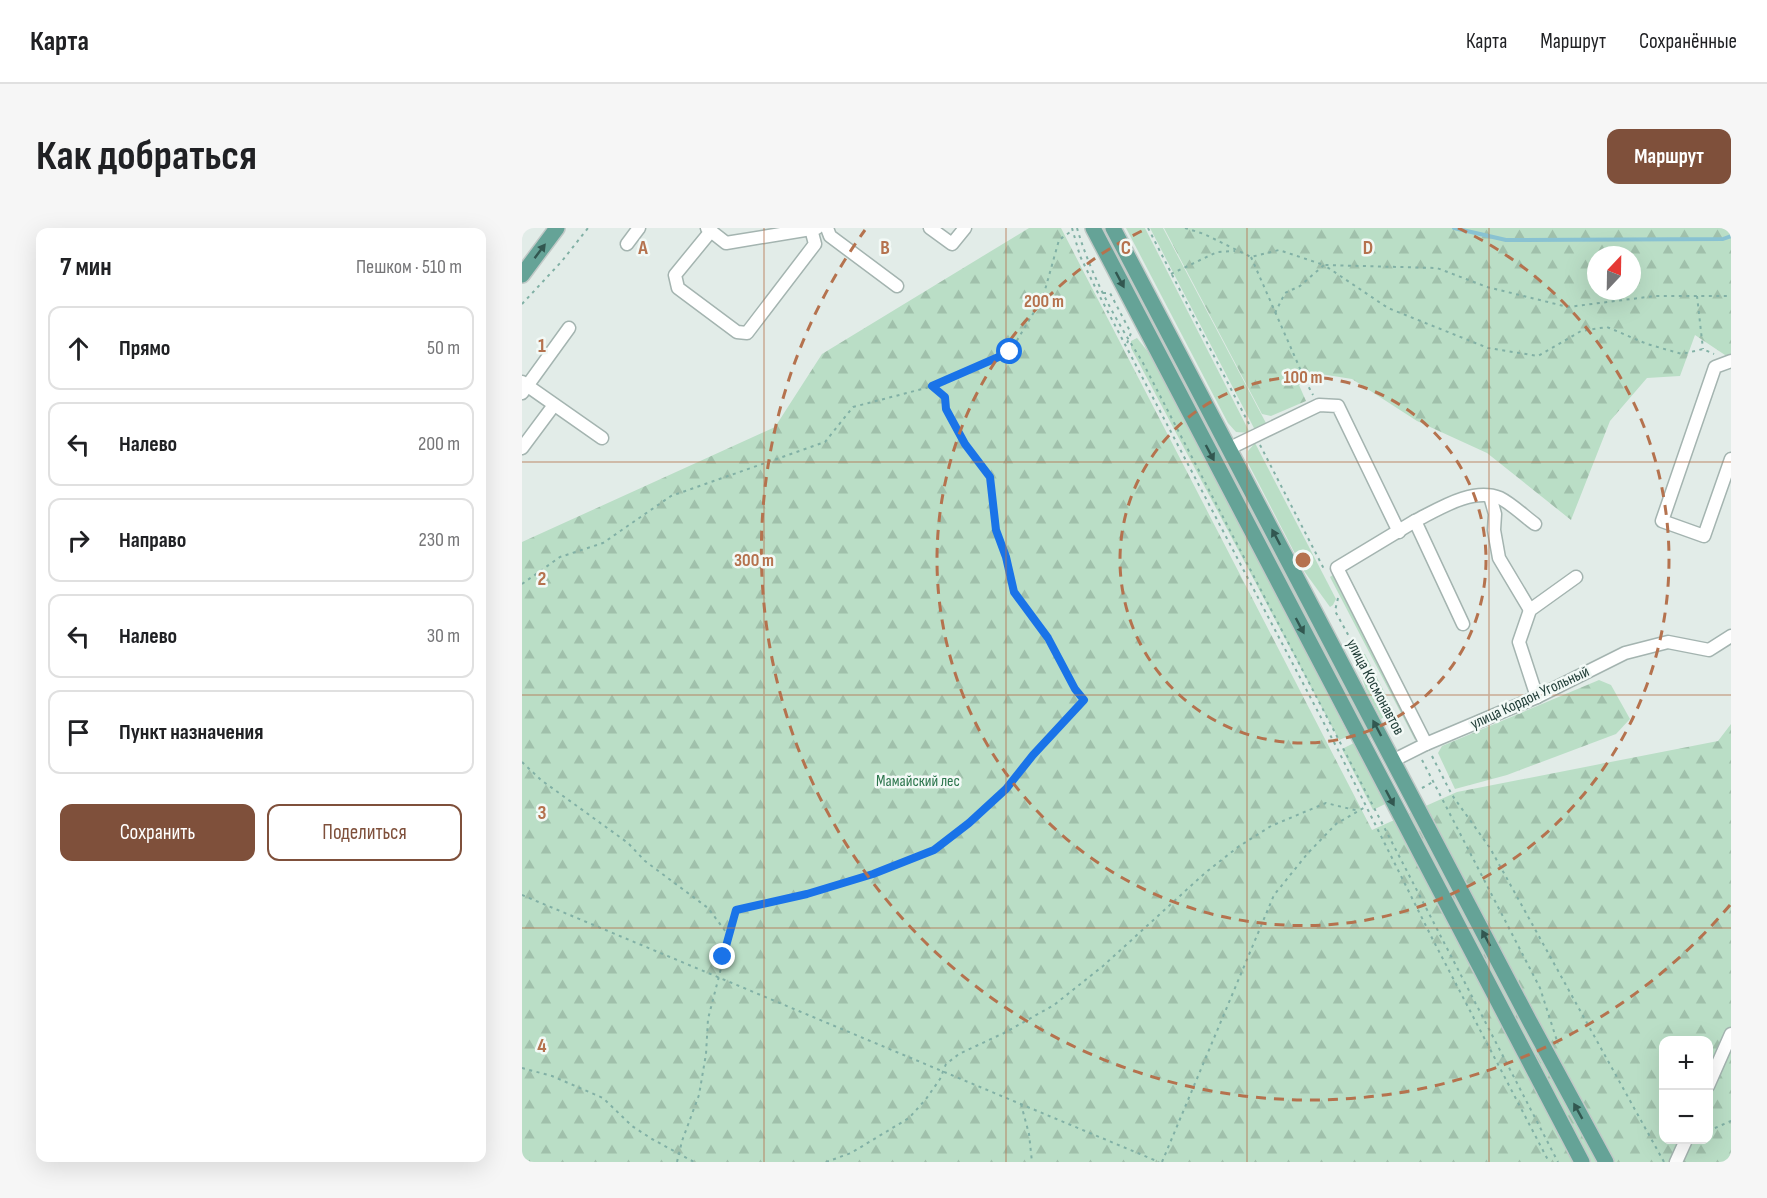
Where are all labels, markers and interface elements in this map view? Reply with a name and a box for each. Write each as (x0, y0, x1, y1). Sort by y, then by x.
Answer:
text: Карта (30, 25, 89, 58)
text: Карта (1466, 29, 1507, 54)
text: Маршрут (1540, 29, 1606, 54)
text: Сохранённые (1639, 29, 1737, 54)
button: Маршрут (1607, 129, 1731, 184)
text: Как добраться (36, 131, 257, 182)
text: A (637, 236, 648, 260)
text: B (880, 236, 890, 260)
text: C (1121, 236, 1131, 260)
text: D (1363, 236, 1373, 260)
one-way arrow (533, 244, 545, 259)
north arrow (1587, 246, 1641, 300)
text: 7 мин (60, 252, 112, 283)
text: Пешком · 510 m (356, 255, 462, 279)
one-way arrow (1115, 272, 1125, 289)
text: 200 m (1024, 291, 1064, 312)
icon: ahead (62, 332, 95, 365)
text: 1 (538, 334, 546, 358)
text: Прямо (119, 335, 170, 362)
text: 50 m (427, 336, 460, 360)
route start (996, 338, 1022, 364)
text: 100 m (1284, 367, 1323, 388)
icon: left (62, 428, 95, 461)
text: Налево (119, 431, 177, 458)
text: 200 m (418, 432, 460, 456)
one-way arrow (1205, 444, 1215, 461)
icon: right (62, 524, 95, 557)
text: Направо (119, 527, 186, 554)
text: 230 m (418, 528, 460, 552)
one-way arrow (1272, 528, 1282, 546)
text: 300 m (734, 550, 774, 571)
centre of rings (1293, 550, 1313, 570)
text: 2 (538, 567, 546, 591)
one-way arrow (1295, 617, 1305, 634)
icon: left (62, 620, 95, 653)
text: Налево (119, 623, 177, 650)
text: 30 m (427, 624, 460, 648)
street label: улица Космонавтов (1342, 636, 1408, 738)
street label: улица Кордон Угольный (1468, 662, 1592, 734)
icon: arrive (62, 716, 95, 749)
text: Пункт назначения (119, 719, 263, 746)
one-way arrow (1372, 720, 1382, 737)
park label: Мамайский лес (876, 772, 960, 791)
one-way arrow (1386, 790, 1395, 807)
text: 3 (538, 801, 547, 825)
button: Сохранить (60, 804, 255, 861)
button: Поделиться (267, 804, 462, 861)
one-way arrow (1481, 930, 1491, 947)
route end (709, 943, 735, 969)
text: 4 (537, 1034, 547, 1058)
map controls (1659, 1036, 1713, 1144)
button: + (1659, 1036, 1713, 1090)
button: − (1659, 1090, 1713, 1144)
one-way arrow (1573, 1102, 1583, 1119)

